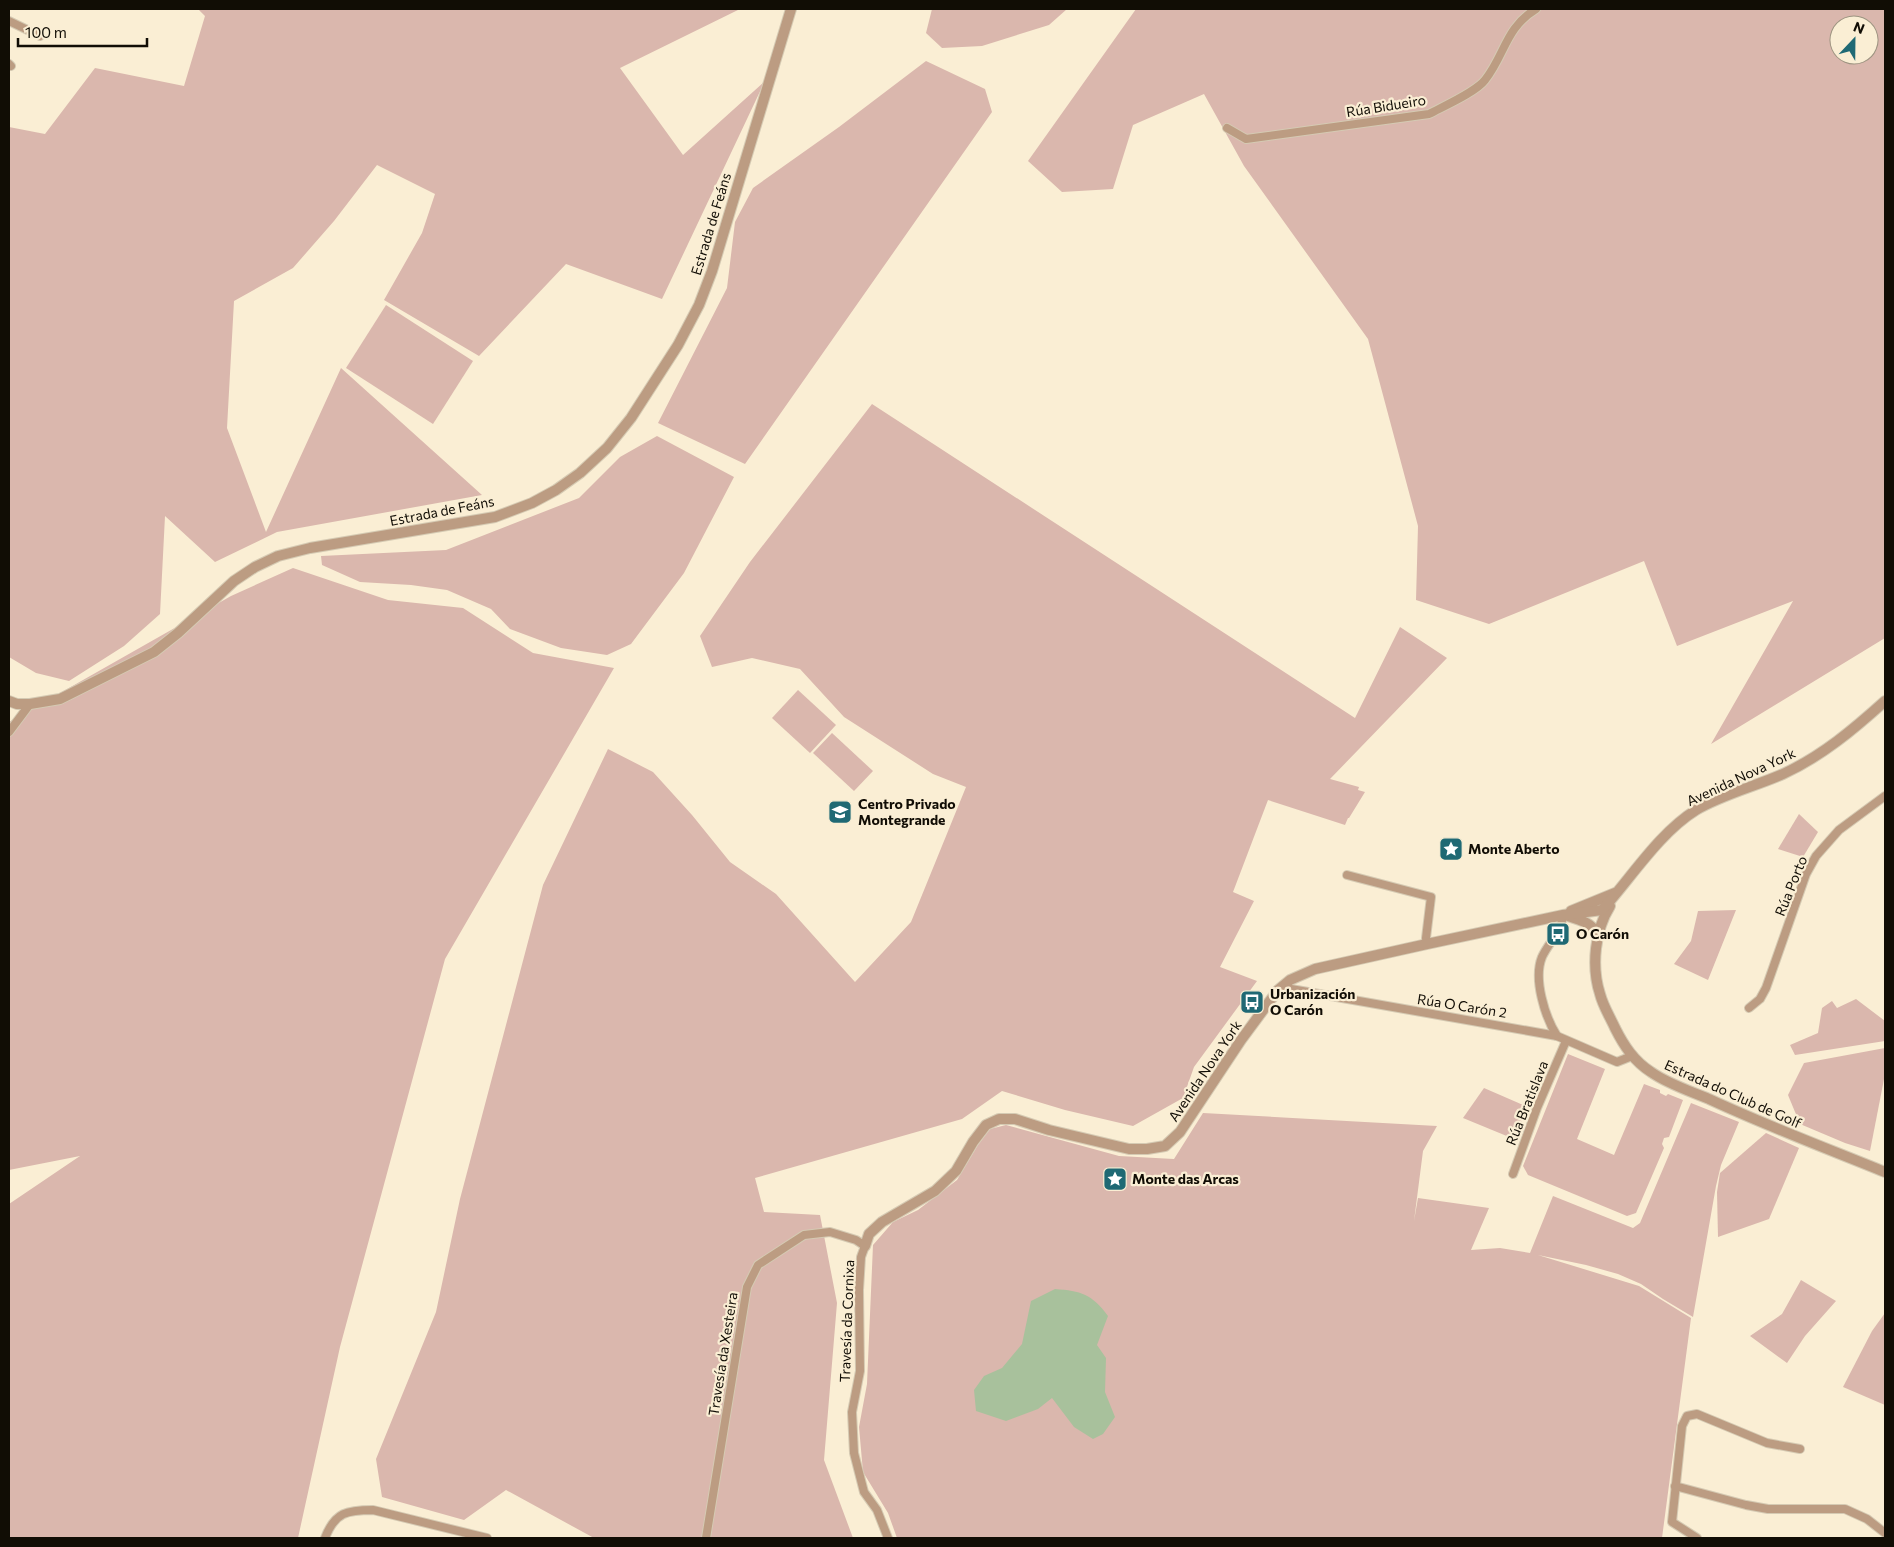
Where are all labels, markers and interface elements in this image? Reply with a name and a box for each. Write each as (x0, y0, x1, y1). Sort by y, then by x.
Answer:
scale bar (18, 15, 146, 47)
north arrow (1829, 15, 1879, 65)
text: N (1851, 18, 1867, 37)
text: 100 m (25, 23, 67, 41)
street label: Rúa Bidueiro (1345, 91, 1427, 120)
street label: Estrada de Feáns (687, 171, 734, 277)
street label: Estrada de Feáns (388, 492, 496, 529)
street label: Avenida Nova York (1684, 744, 1798, 809)
place label: Centro Privado Montegrande (858, 795, 956, 828)
school or university icon: Centro Privado Montegrande (827, 799, 853, 825)
place icon: Monte Aberto (1438, 836, 1464, 862)
place label: Monte Aberto (1468, 840, 1560, 857)
street label: Rúa Porto (1771, 853, 1810, 919)
bus stop icon: O Carón (1545, 921, 1571, 947)
place label: O Carón (1576, 925, 1629, 942)
place label: Urbanización O Carón (1270, 985, 1355, 1018)
bus stop icon: Urbanización O Carón (1239, 989, 1265, 1015)
street label: Rúa O Carón 2 (1416, 990, 1508, 1021)
street label: Avenida Nova York (1164, 1017, 1245, 1124)
street label: Estrada do Club de Golf (1662, 1056, 1805, 1132)
street label: Rúa Bratislava (1502, 1058, 1551, 1148)
place icon: Monte das Arcas (1102, 1166, 1128, 1192)
place label: Monte das Arcas (1132, 1170, 1239, 1187)
street label: Travesía da Cornixa (836, 1259, 857, 1383)
street label: Travesía da Xesteira (704, 1291, 741, 1417)

